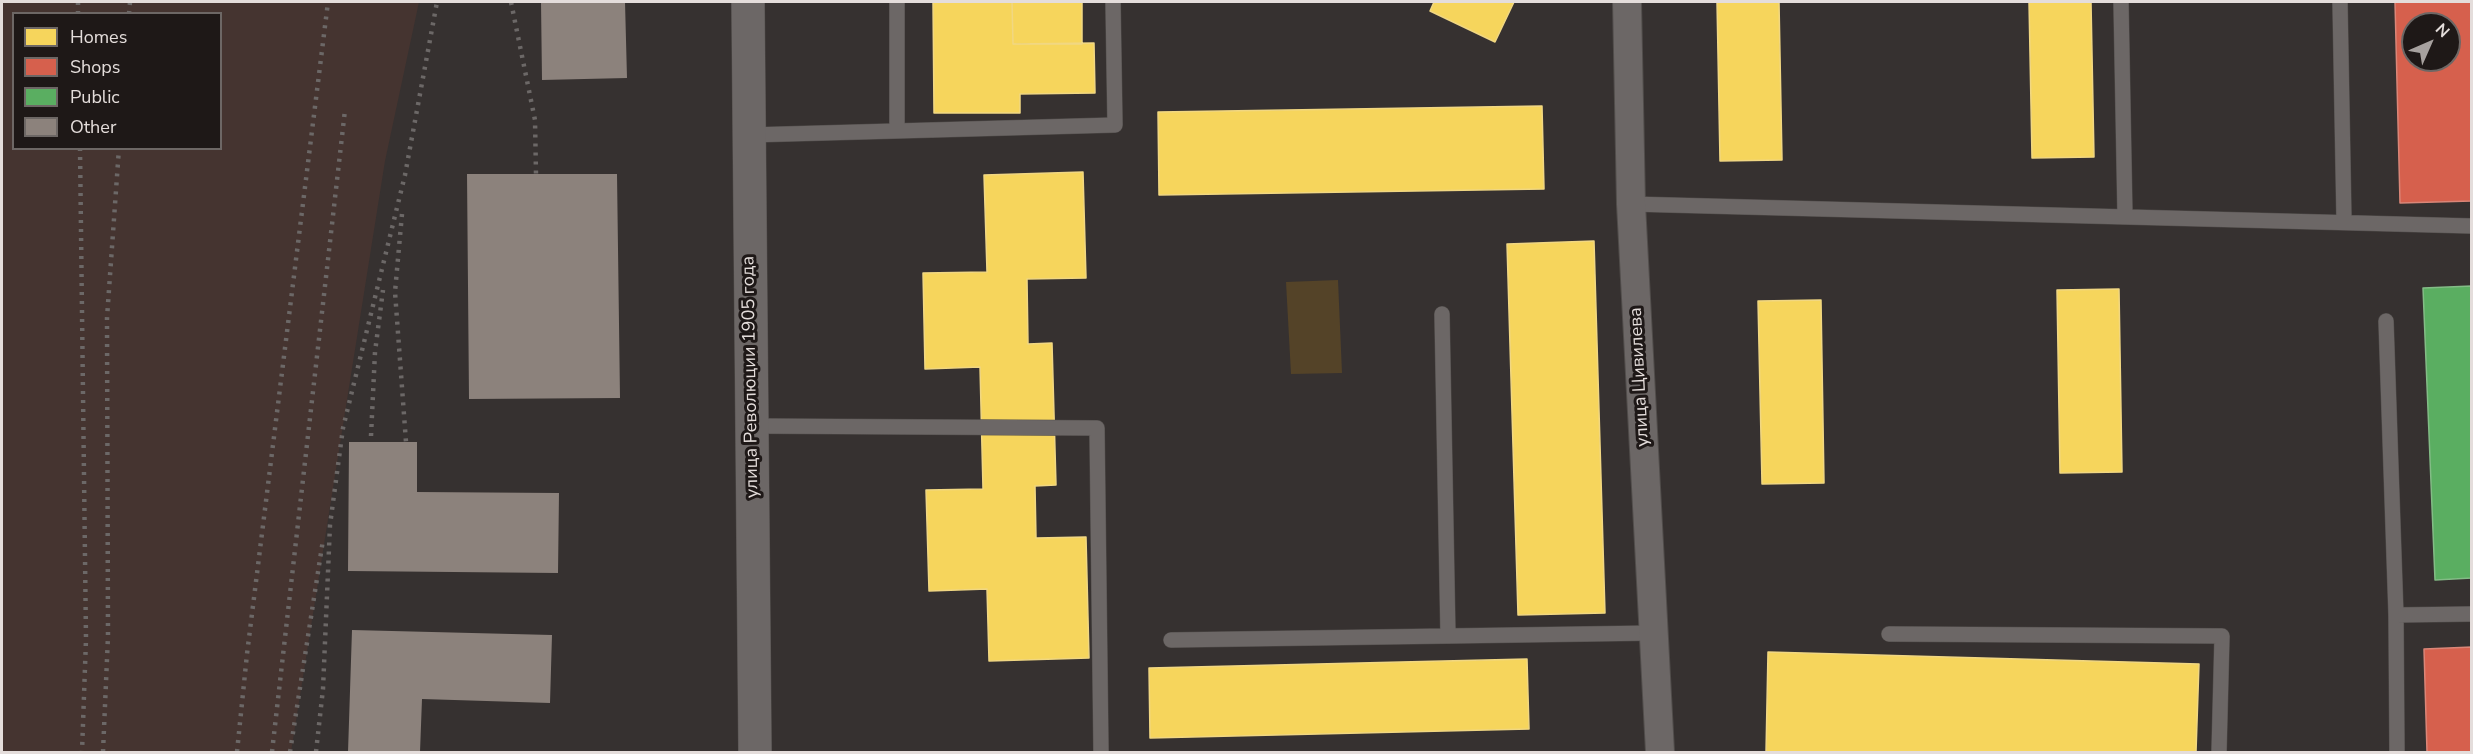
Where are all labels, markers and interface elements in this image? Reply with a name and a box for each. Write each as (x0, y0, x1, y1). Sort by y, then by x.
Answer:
legend (12, 12, 222, 150)
north arrow (2401, 12, 2461, 72)
text: N (2430, 19, 2454, 43)
text: Homes (70, 25, 127, 49)
text: Shops (70, 55, 120, 79)
text: Public (70, 85, 120, 109)
text: Other (70, 115, 116, 139)
street label: улица Революции 1905 года (738, 256, 764, 498)
street label: улица Цивилева (1626, 307, 1654, 447)

